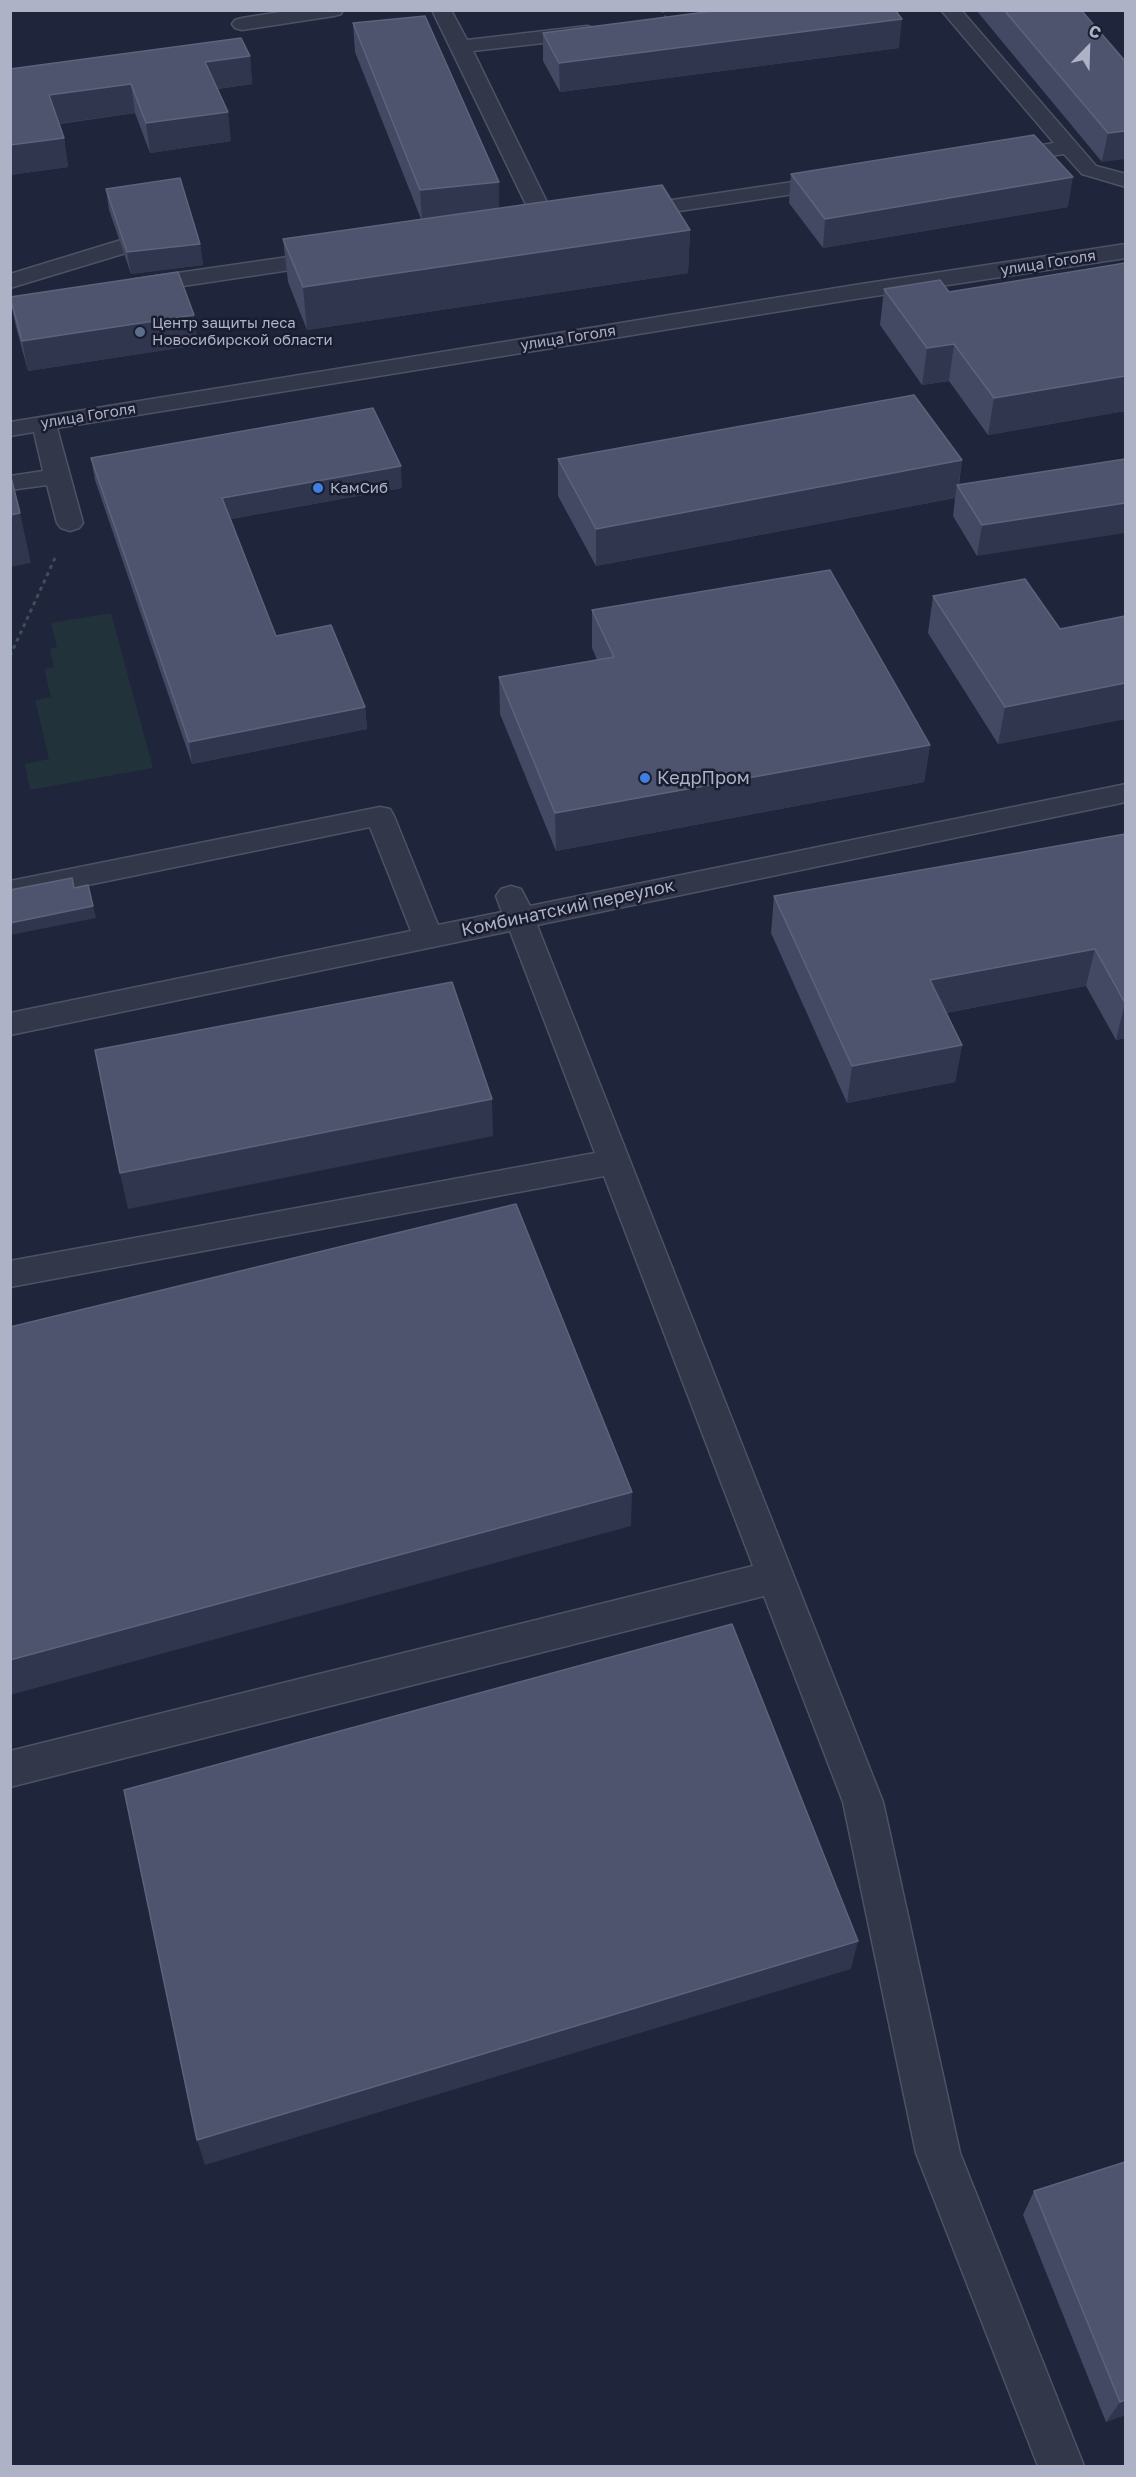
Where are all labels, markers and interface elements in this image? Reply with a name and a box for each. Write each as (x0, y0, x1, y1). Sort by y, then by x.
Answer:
north arrow (1058, 18, 1118, 78)
text: С (1086, 20, 1104, 43)
street label: улица Гоголя (999, 247, 1097, 279)
place label: Центр защиты леса Новосибирской области (152, 314, 333, 349)
street label: улица Гоголя (519, 322, 617, 354)
marker: Центр защиты леса Новосибирской области (133, 325, 147, 339)
street label: улица Гоголя (39, 400, 137, 432)
place label: КамСиб (330, 479, 388, 497)
marker: КамСиб (311, 481, 325, 495)
place label: КедрПром (657, 767, 750, 789)
marker: КедрПром (638, 771, 652, 785)
street label: Комбинатский переулок (459, 875, 677, 941)

